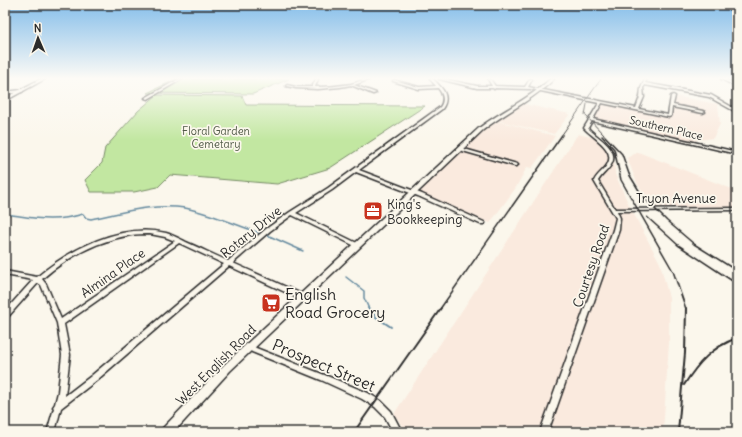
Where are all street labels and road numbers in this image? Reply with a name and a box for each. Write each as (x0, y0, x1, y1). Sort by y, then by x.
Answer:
street label: Southern Place (628, 113, 704, 143)
street label: Tryon Avenue (636, 190, 716, 207)
street label: Rotary Drive (217, 202, 285, 262)
street label: Courtesy Road (569, 222, 613, 310)
street label: Almina Place (77, 245, 149, 301)
street label: West English Road (172, 321, 260, 409)
street label: Prospect Street (269, 334, 379, 396)

